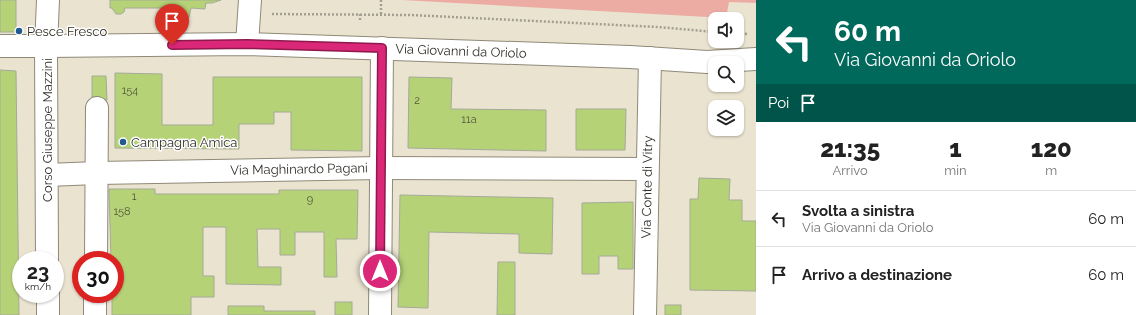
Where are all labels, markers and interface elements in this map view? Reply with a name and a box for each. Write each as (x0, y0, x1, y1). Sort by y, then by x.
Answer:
pin (155, 4, 189, 45)
icon: arrive (161, 10, 183, 32)
map controls (708, 12, 744, 136)
button: sound (708, 12, 744, 48)
text: 60 m (834, 15, 901, 48)
icon: left (768, 16, 820, 68)
place label: Pesce Fresco (27, 24, 107, 39)
marker: Pesce Fresco (14, 26, 24, 36)
street label: Via Giovanni da Oriolo (395, 41, 527, 61)
text: Via Giovanni da Oriolo (834, 49, 1016, 70)
button: search (708, 56, 744, 92)
street label: Corso Giuseppe Mazzini (40, 58, 55, 202)
house number: 154 (122, 84, 138, 97)
icon: arrive (797, 92, 819, 114)
house number: 2 (414, 94, 420, 107)
text: Poi (768, 94, 789, 112)
button: layers (708, 100, 744, 136)
house number: 11a (461, 113, 477, 126)
text: 21:35 (820, 134, 880, 163)
text: 1 (949, 134, 962, 163)
text: 120 (1031, 134, 1072, 163)
place label: Campagna Amica (131, 135, 237, 150)
street label: Via Conte di Vitry (639, 135, 655, 239)
marker: Campagna Amica (118, 137, 128, 147)
street label: Via Maghinardo Pagani (230, 160, 368, 178)
text: Arrivo (833, 163, 868, 178)
text: min (944, 163, 967, 178)
text: m (1045, 163, 1057, 178)
house number: 1 (132, 190, 137, 203)
house number: 9 (307, 193, 313, 206)
text: Svolta a sinistra (802, 202, 914, 220)
house number: 158 (113, 205, 131, 218)
icon: left (768, 208, 790, 230)
text: 60 m (1088, 210, 1124, 228)
text: Via Giovanni da Oriolo (802, 220, 933, 235)
position arrow (359, 250, 401, 292)
speed limit sign: 30 (72, 251, 124, 303)
text: 23 (27, 260, 49, 284)
icon: arrive (768, 264, 790, 286)
text: Arrivo a destinazione (802, 266, 952, 284)
text: 60 m (1088, 266, 1124, 284)
text: km/h (25, 281, 51, 292)

